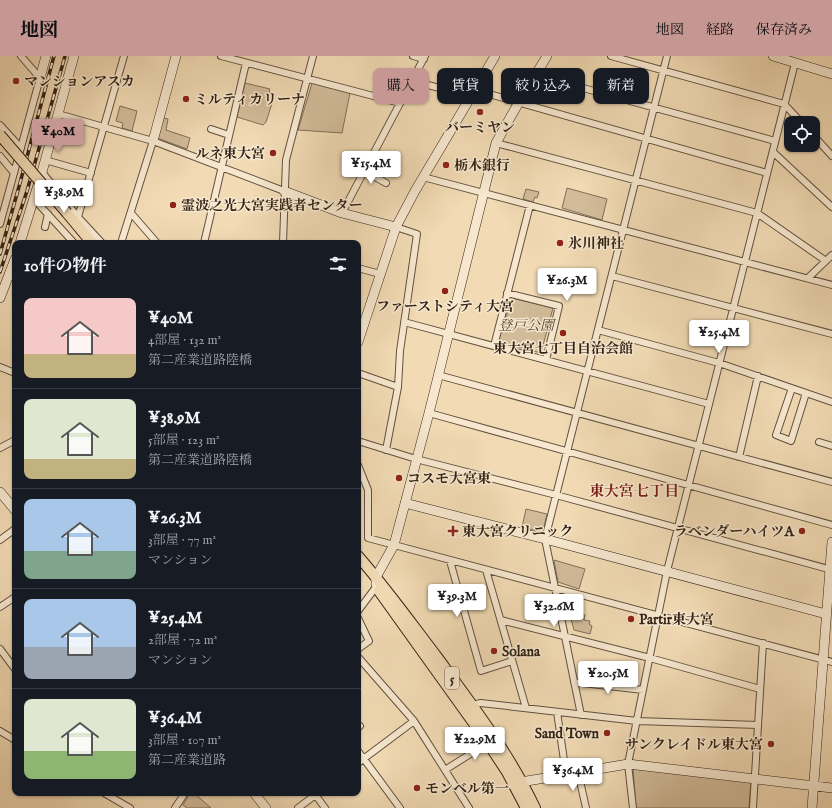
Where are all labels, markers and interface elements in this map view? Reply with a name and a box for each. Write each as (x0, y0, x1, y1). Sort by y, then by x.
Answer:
text: 地図 (20, 19, 58, 43)
text: 地図 (656, 21, 684, 39)
text: 経路 (706, 21, 734, 39)
text: 保存済み (756, 21, 812, 39)
chip: 購入 (373, 68, 429, 104)
chip: 賃貸 (437, 68, 493, 104)
chip: 絞り込み (501, 68, 585, 104)
chip: 新着 (593, 68, 649, 104)
place label: マンションアスカ (24, 73, 135, 91)
marker: マンションアスカ (11, 76, 21, 86)
place label: ミルティカリーナ (194, 91, 305, 109)
marker: ミルティカリーナ (181, 94, 191, 104)
marker: バーミヤン (475, 107, 485, 117)
map controls (784, 116, 820, 152)
button: locate (784, 116, 820, 152)
pin: ¥40M (34, 119, 82, 153)
place label: バーミヤン (445, 119, 515, 137)
text: ¥40M (41, 123, 75, 140)
place label: ルネ東大宮 (195, 145, 265, 163)
marker: ルネ東大宮 (268, 148, 278, 158)
pin: ¥15.4M (338, 151, 404, 185)
text: ¥15.4M (351, 155, 391, 172)
place label: 栃木銀行 (454, 157, 510, 175)
marker: 栃木銀行 (441, 160, 451, 170)
pin: ¥38.9M (31, 180, 97, 214)
text: ¥38.9M (44, 184, 84, 201)
place label: 霊波之光大宮実践者センター (181, 197, 362, 215)
marker: 霊波之光大宮実践者センター (168, 200, 178, 210)
place label: 氷川神社 (568, 235, 624, 253)
marker: 氷川神社 (555, 238, 565, 248)
icon: filters (327, 253, 349, 275)
text: 10件の物件 (24, 256, 107, 277)
pin: ¥26.3M (534, 268, 600, 302)
text: ¥26.3M (547, 272, 587, 289)
marker: ファーストシティ大宮 (440, 286, 450, 296)
place label: ファーストシティ大宮 (376, 298, 514, 316)
text: ¥40M (148, 308, 193, 329)
icon: home (56, 314, 104, 362)
park label: 登戸公園 (498, 317, 556, 335)
pin: ¥25.4M (686, 320, 752, 354)
text: ¥25.4M (698, 324, 740, 341)
marker: 東大宮七丁目自治会館 (558, 328, 568, 338)
text: 4部屋 · 132 m² (148, 332, 221, 349)
place label: 東大宮七丁目自治会館 (493, 340, 633, 358)
text: 第二産業道路陸橋 (148, 352, 252, 369)
text: ¥38.9M (148, 408, 200, 429)
icon: home (56, 415, 104, 463)
text: 5部屋 · 123 m² (148, 432, 220, 449)
text: 第二産業道路陸橋 (148, 452, 252, 469)
place label: コスモ大宮東 (407, 470, 491, 488)
marker: コスモ大宮東 (394, 473, 404, 483)
district label: 東大宮七丁目 (589, 482, 679, 501)
text: ¥26.3M (148, 508, 202, 529)
icon: home (56, 515, 104, 563)
place label: 東大宮クリニック (462, 523, 573, 541)
place label: ラベンダーハイツA (674, 523, 796, 541)
marker: 東大宮クリニック (447, 525, 459, 537)
marker: ラベンダーハイツA (797, 526, 807, 536)
text: 3部屋 · 77 m² (148, 532, 216, 549)
text: マンション (148, 552, 212, 569)
pin: ¥39.3M (424, 584, 490, 618)
text: ¥39.3M (437, 588, 477, 605)
pin: ¥32.6M (521, 594, 587, 628)
text: ¥32.6M (534, 598, 574, 615)
text: ¥25.4M (148, 608, 203, 629)
place label: Partir東大宮 (639, 611, 714, 629)
marker: Partir東大宮 (626, 614, 636, 624)
icon: home (56, 615, 104, 663)
text: 2部屋 · 72 m² (148, 632, 217, 649)
place label: Solana (502, 643, 541, 661)
marker: Solana (489, 646, 499, 656)
text: マンション (148, 652, 212, 669)
pin: ¥20.5M (575, 661, 641, 695)
text: ¥20.5M (587, 665, 629, 682)
road number: 5 (445, 667, 459, 689)
text: ¥36.4M (148, 708, 202, 729)
icon: home (56, 715, 104, 763)
place label: Sand Town (535, 725, 600, 743)
pin: ¥22.9M (442, 727, 508, 761)
marker: Sand Town (602, 728, 612, 738)
text: ¥22.9M (454, 731, 496, 748)
text: 3部屋 · 107 m² (148, 732, 221, 749)
place label: サンクレイドル東大宮 (625, 736, 763, 754)
marker: サンクレイドル東大宮 (766, 739, 776, 749)
text: 第二産業道路 (148, 752, 226, 769)
pin: ¥36.4M (540, 758, 606, 792)
text: ¥36.4M (552, 762, 594, 779)
place label: モンベル第一 (425, 780, 509, 798)
marker: モンベル第一 (412, 783, 422, 793)

